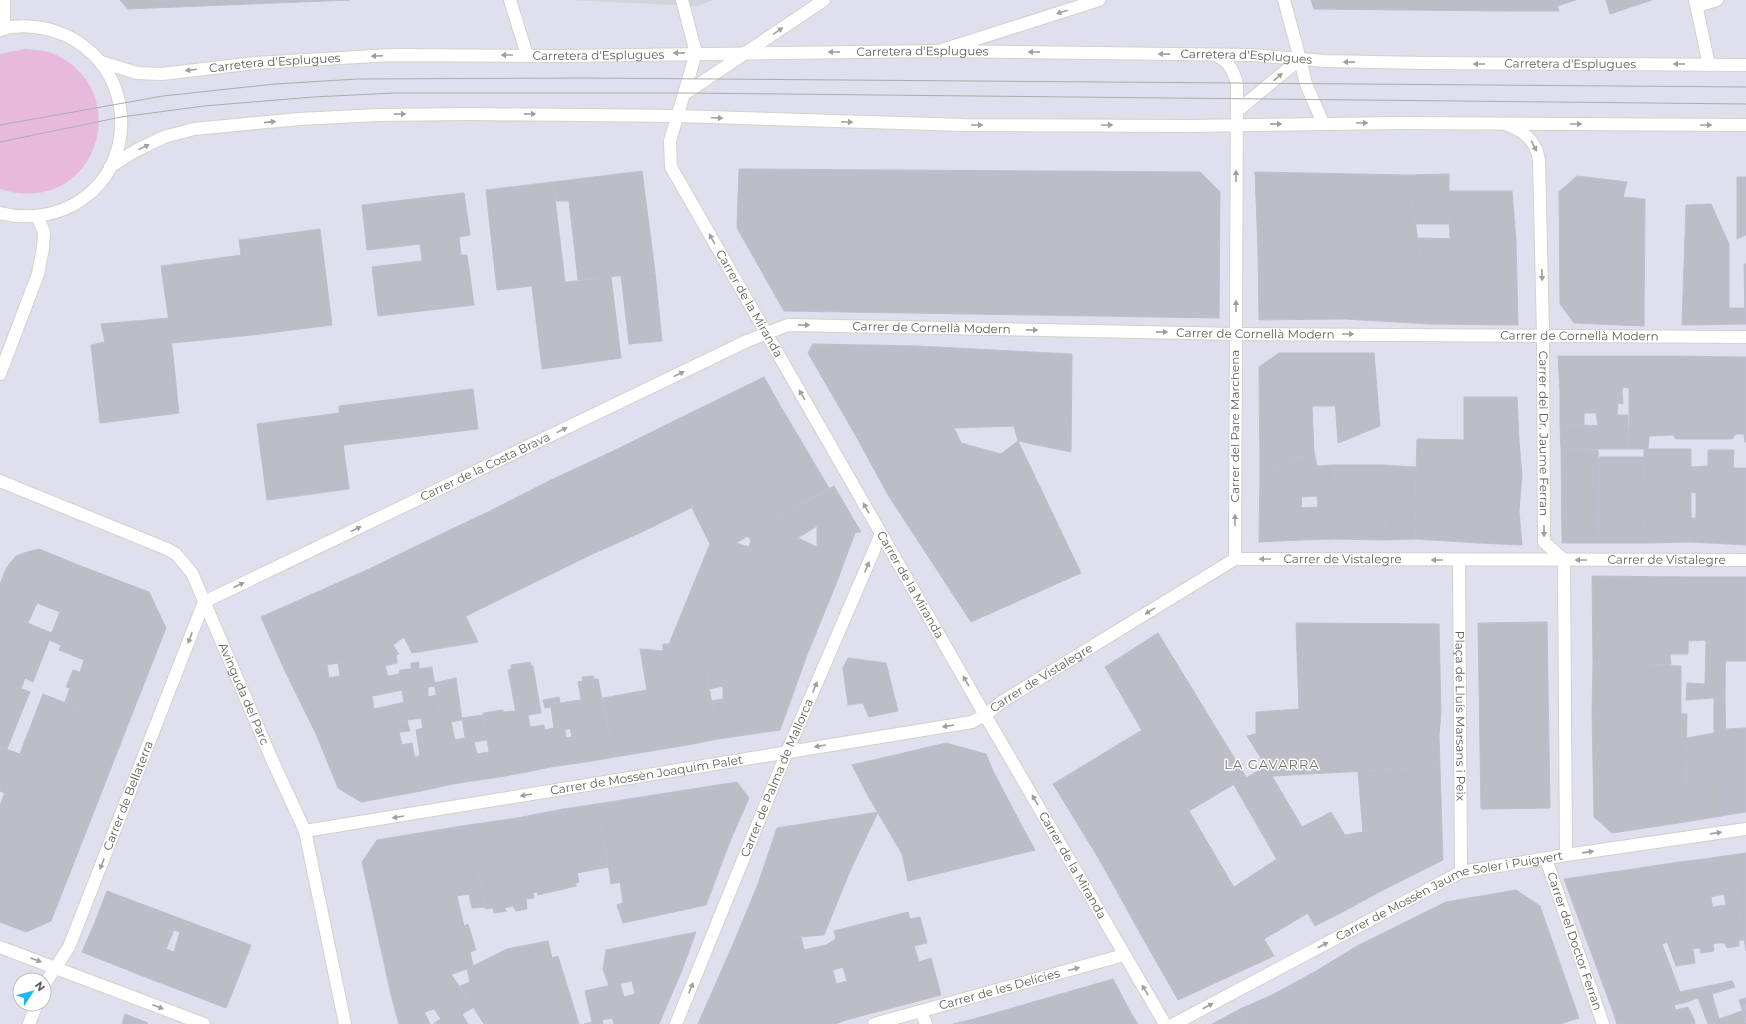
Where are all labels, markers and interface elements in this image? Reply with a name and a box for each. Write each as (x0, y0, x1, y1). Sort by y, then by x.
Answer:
one-way arrow (1056, 9, 1068, 15)
one-way arrow (773, 27, 783, 35)
street label: Carretera d'Esplugues (856, 43, 989, 59)
street label: Carretera d'Esplugues (1180, 46, 1313, 67)
street label: Carretera d'Esplugues (532, 47, 665, 63)
one-way arrow (827, 49, 840, 55)
one-way arrow (1027, 49, 1040, 55)
street label: Carretera d'Esplugues (208, 50, 341, 75)
one-way arrow (673, 50, 685, 57)
one-way arrow (1157, 51, 1170, 57)
one-way arrow (500, 52, 513, 58)
one-way arrow (371, 53, 383, 60)
street label: Carretera d'Esplugues (1504, 55, 1636, 71)
one-way arrow (1342, 59, 1355, 65)
one-way arrow (1472, 61, 1485, 67)
one-way arrow (1673, 61, 1685, 68)
one-way arrow (185, 67, 197, 73)
one-way arrow (1272, 73, 1283, 82)
one-way arrow (394, 111, 407, 117)
one-way arrow (524, 111, 536, 118)
one-way arrow (711, 114, 723, 121)
one-way arrow (264, 118, 276, 125)
one-way arrow (841, 118, 853, 125)
one-way arrow (1356, 120, 1369, 126)
one-way arrow (1270, 121, 1283, 127)
one-way arrow (1570, 121, 1583, 127)
one-way arrow (971, 122, 984, 128)
one-way arrow (1101, 122, 1114, 128)
one-way arrow (1700, 122, 1713, 128)
one-way arrow (1531, 140, 1537, 152)
one-way arrow (138, 144, 149, 150)
one-way arrow (1233, 170, 1240, 182)
one-way arrow (709, 233, 716, 245)
street label: Carrer de la Miranda (713, 247, 786, 360)
one-way arrow (1539, 269, 1545, 282)
one-way arrow (1233, 299, 1239, 312)
street label: Carrer de Cornellà Modern (852, 318, 1011, 336)
one-way arrow (798, 322, 811, 328)
street label: Carrer de Cornellà Modern (1176, 325, 1335, 342)
one-way arrow (1026, 327, 1039, 333)
street label: Carrer de Cornellà Modern (1500, 328, 1659, 343)
one-way arrow (1156, 329, 1168, 336)
one-way arrow (1342, 331, 1355, 337)
street label: Carrer del Pare Marchena (1227, 350, 1242, 502)
street label: Carrer del Dr. Jaume Ferran (1536, 351, 1552, 516)
one-way arrow (674, 371, 685, 377)
one-way arrow (798, 389, 805, 401)
one-way arrow (556, 427, 568, 433)
street label: Carrer de la Costa Brava (418, 429, 552, 504)
one-way arrow (863, 502, 870, 513)
one-way arrow (1232, 513, 1238, 526)
one-way arrow (1541, 525, 1547, 538)
one-way arrow (351, 526, 362, 532)
street label: Carrer de la Miranda (874, 528, 948, 641)
street label: Carrer de Vistalegre (1283, 551, 1402, 566)
street label: Carrer de Vistalegre (1607, 552, 1726, 567)
one-way arrow (1258, 556, 1271, 562)
one-way arrow (1430, 557, 1443, 563)
one-way arrow (1574, 557, 1587, 563)
one-way arrow (864, 562, 870, 573)
one-way arrow (233, 582, 245, 588)
one-way arrow (1144, 607, 1156, 614)
street label: Plaça de Lluís Marsans i Peix (1452, 631, 1469, 802)
one-way arrow (187, 633, 193, 645)
street label: Avinguda del Parc (216, 640, 273, 747)
street label: Carrer de Vistalegre (987, 640, 1095, 715)
one-way arrow (962, 675, 969, 687)
one-way arrow (813, 680, 819, 692)
street label: Carrer de Palma de Mallorca (737, 696, 816, 859)
one-way arrow (942, 723, 955, 729)
street label: Carrer de Bellaterra (100, 738, 156, 853)
one-way arrow (814, 744, 826, 750)
street label: Carrer de Mossèn Joaquim Palet (549, 752, 744, 798)
district label: LA GAVARRA (1224, 756, 1320, 772)
one-way arrow (520, 793, 532, 799)
one-way arrow (1031, 794, 1038, 806)
street label: Carrer de la Miranda (1036, 809, 1110, 921)
one-way arrow (392, 814, 404, 820)
one-way arrow (1710, 830, 1722, 836)
street label: Carrer de Mossèn Jaume Soler i Puigvert (1333, 848, 1564, 944)
one-way arrow (1582, 849, 1594, 855)
one-way arrow (99, 858, 105, 869)
street label: Carrer del Doctor Ferran (1544, 870, 1606, 1012)
one-way arrow (1317, 942, 1329, 948)
one-way arrow (31, 958, 43, 964)
street label: Carrer de les Delícies (937, 965, 1061, 1013)
one-way arrow (1068, 966, 1080, 972)
north arrow (12, 972, 52, 1012)
text: N (32, 978, 48, 994)
one-way arrow (688, 981, 694, 993)
one-way arrow (1142, 984, 1149, 996)
one-way arrow (1202, 1003, 1214, 1009)
one-way arrow (152, 1004, 164, 1010)

